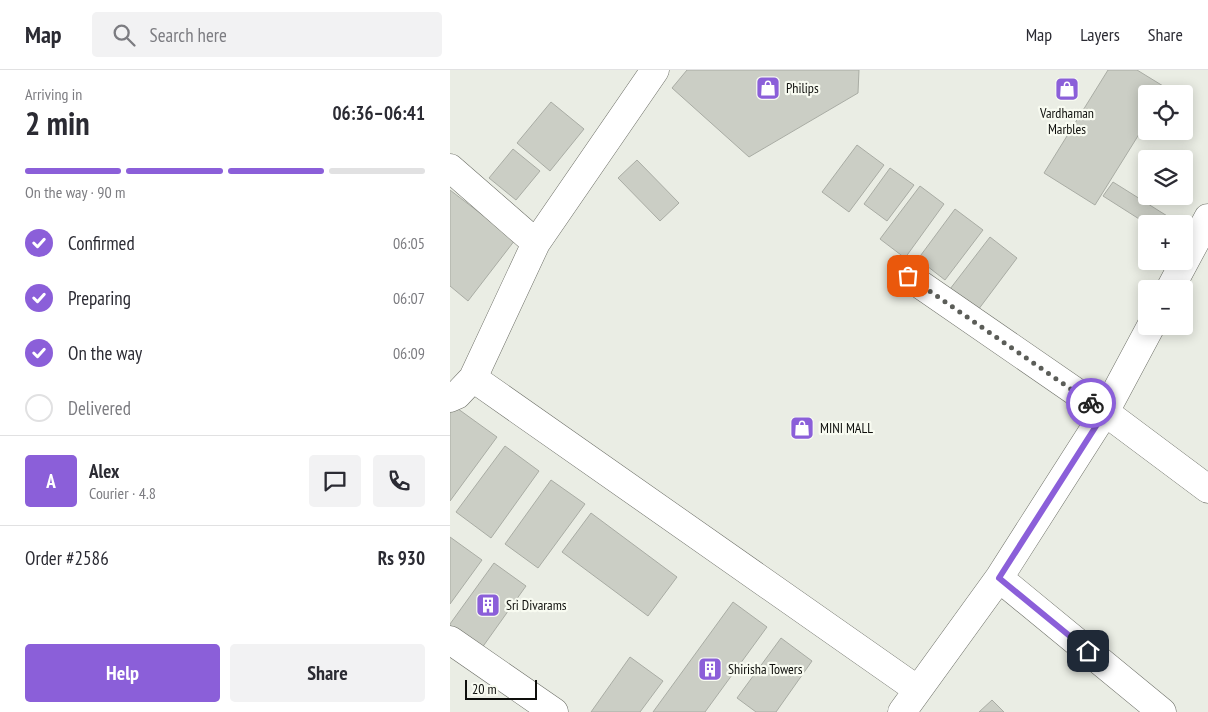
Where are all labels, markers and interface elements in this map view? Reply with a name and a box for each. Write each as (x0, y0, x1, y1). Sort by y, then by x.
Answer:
search box (92, 12, 442, 57)
text: Map (25, 19, 62, 50)
icon: search (110, 21, 138, 49)
text: Search here (150, 23, 227, 47)
text: Map (1026, 23, 1052, 46)
text: Layers (1080, 23, 1120, 46)
text: Share (1148, 23, 1183, 46)
shop icon: Philips (755, 75, 781, 101)
shop icon: Vardhaman Marbles (1054, 76, 1080, 102)
place label: Philips (786, 79, 819, 97)
text: Arriving in (25, 84, 82, 104)
map controls (1138, 85, 1193, 335)
button: locate (1138, 85, 1193, 140)
text: 06:36–06:41 (332, 101, 425, 125)
text: 2 min (25, 102, 90, 144)
place label: Vardhaman Marbles (1039, 104, 1094, 138)
button: layers (1138, 150, 1193, 205)
text: On the way · 90 m (25, 182, 125, 202)
button: + (1138, 215, 1193, 270)
icon: check (25, 229, 53, 257)
text: Confirmed (68, 231, 135, 255)
text: 06:05 (393, 233, 425, 253)
pin (887, 255, 929, 297)
icon: bag (894, 262, 922, 290)
button: − (1138, 280, 1193, 335)
icon: check (25, 284, 53, 312)
text: Preparing (68, 286, 131, 310)
text: 06:07 (393, 288, 425, 308)
icon: check (25, 339, 53, 367)
text: On the way (68, 341, 142, 365)
text: 06:09 (393, 343, 425, 363)
courier (1066, 378, 1116, 428)
icon: bike (1077, 389, 1105, 417)
text: Delivered (68, 396, 131, 420)
shop icon: MINI MALL (789, 415, 815, 441)
place label: MINI MALL (820, 419, 873, 437)
button: chat (309, 455, 361, 507)
button: phone (373, 455, 425, 507)
text: Alex (89, 459, 119, 483)
text: A (46, 469, 56, 493)
text: Courier · 4.8 (89, 483, 156, 503)
text: Order #2586 (25, 546, 109, 570)
text: Rs 930 (378, 546, 425, 570)
building icon: Sri Divarams (475, 592, 501, 618)
place label: Sri Divarams (506, 596, 567, 614)
pin (1067, 630, 1109, 672)
icon: home (1074, 637, 1102, 665)
button: Help (25, 644, 220, 702)
button: Share (230, 644, 425, 702)
building icon: Shirisha Towers (697, 656, 723, 682)
place label: Shirisha Towers (728, 660, 803, 678)
scale bar (465, 677, 538, 700)
text: 20 m (472, 680, 497, 698)

